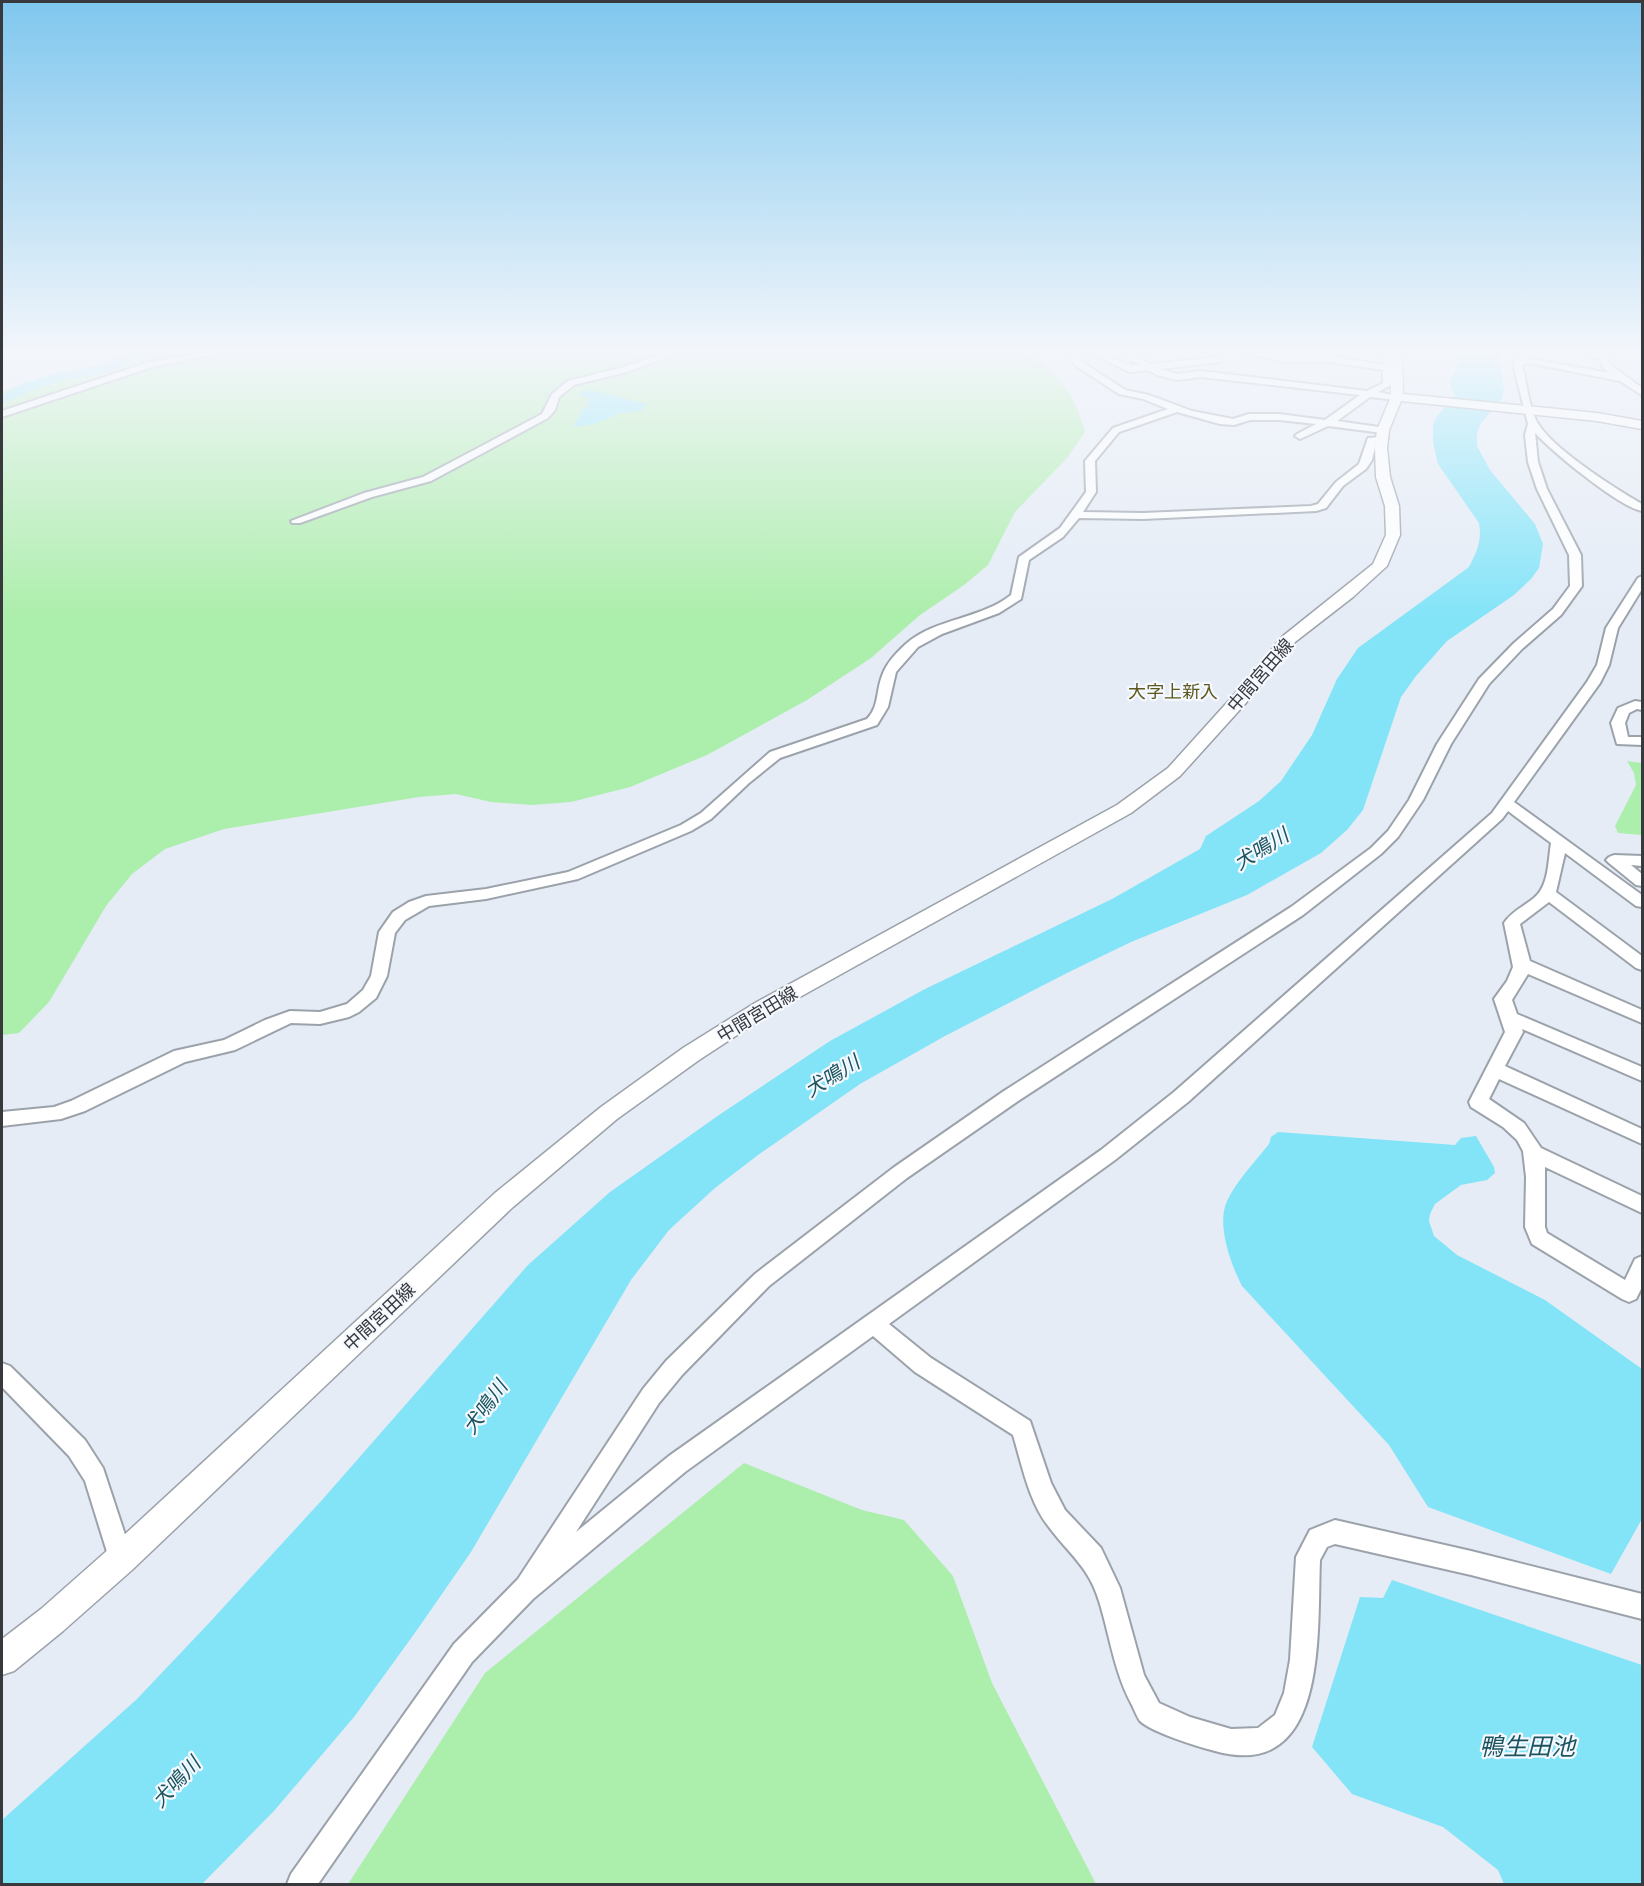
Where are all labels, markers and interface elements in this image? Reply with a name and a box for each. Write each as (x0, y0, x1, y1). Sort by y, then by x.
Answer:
street label: 中間宮田線 (1223, 634, 1297, 716)
district label: 大字上新入 (1128, 681, 1218, 702)
water label: 犬鳴川 (1229, 822, 1294, 875)
street label: 中間宮田線 (713, 982, 801, 1046)
water label: 犬鳴川 (800, 1049, 865, 1102)
street label: 中間宮田線 (339, 1279, 419, 1355)
water label: 犬鳴川 (458, 1374, 514, 1438)
water label: 鴨生田池 (1479, 1733, 1577, 1761)
water label: 犬鳴川 (147, 1750, 207, 1812)

